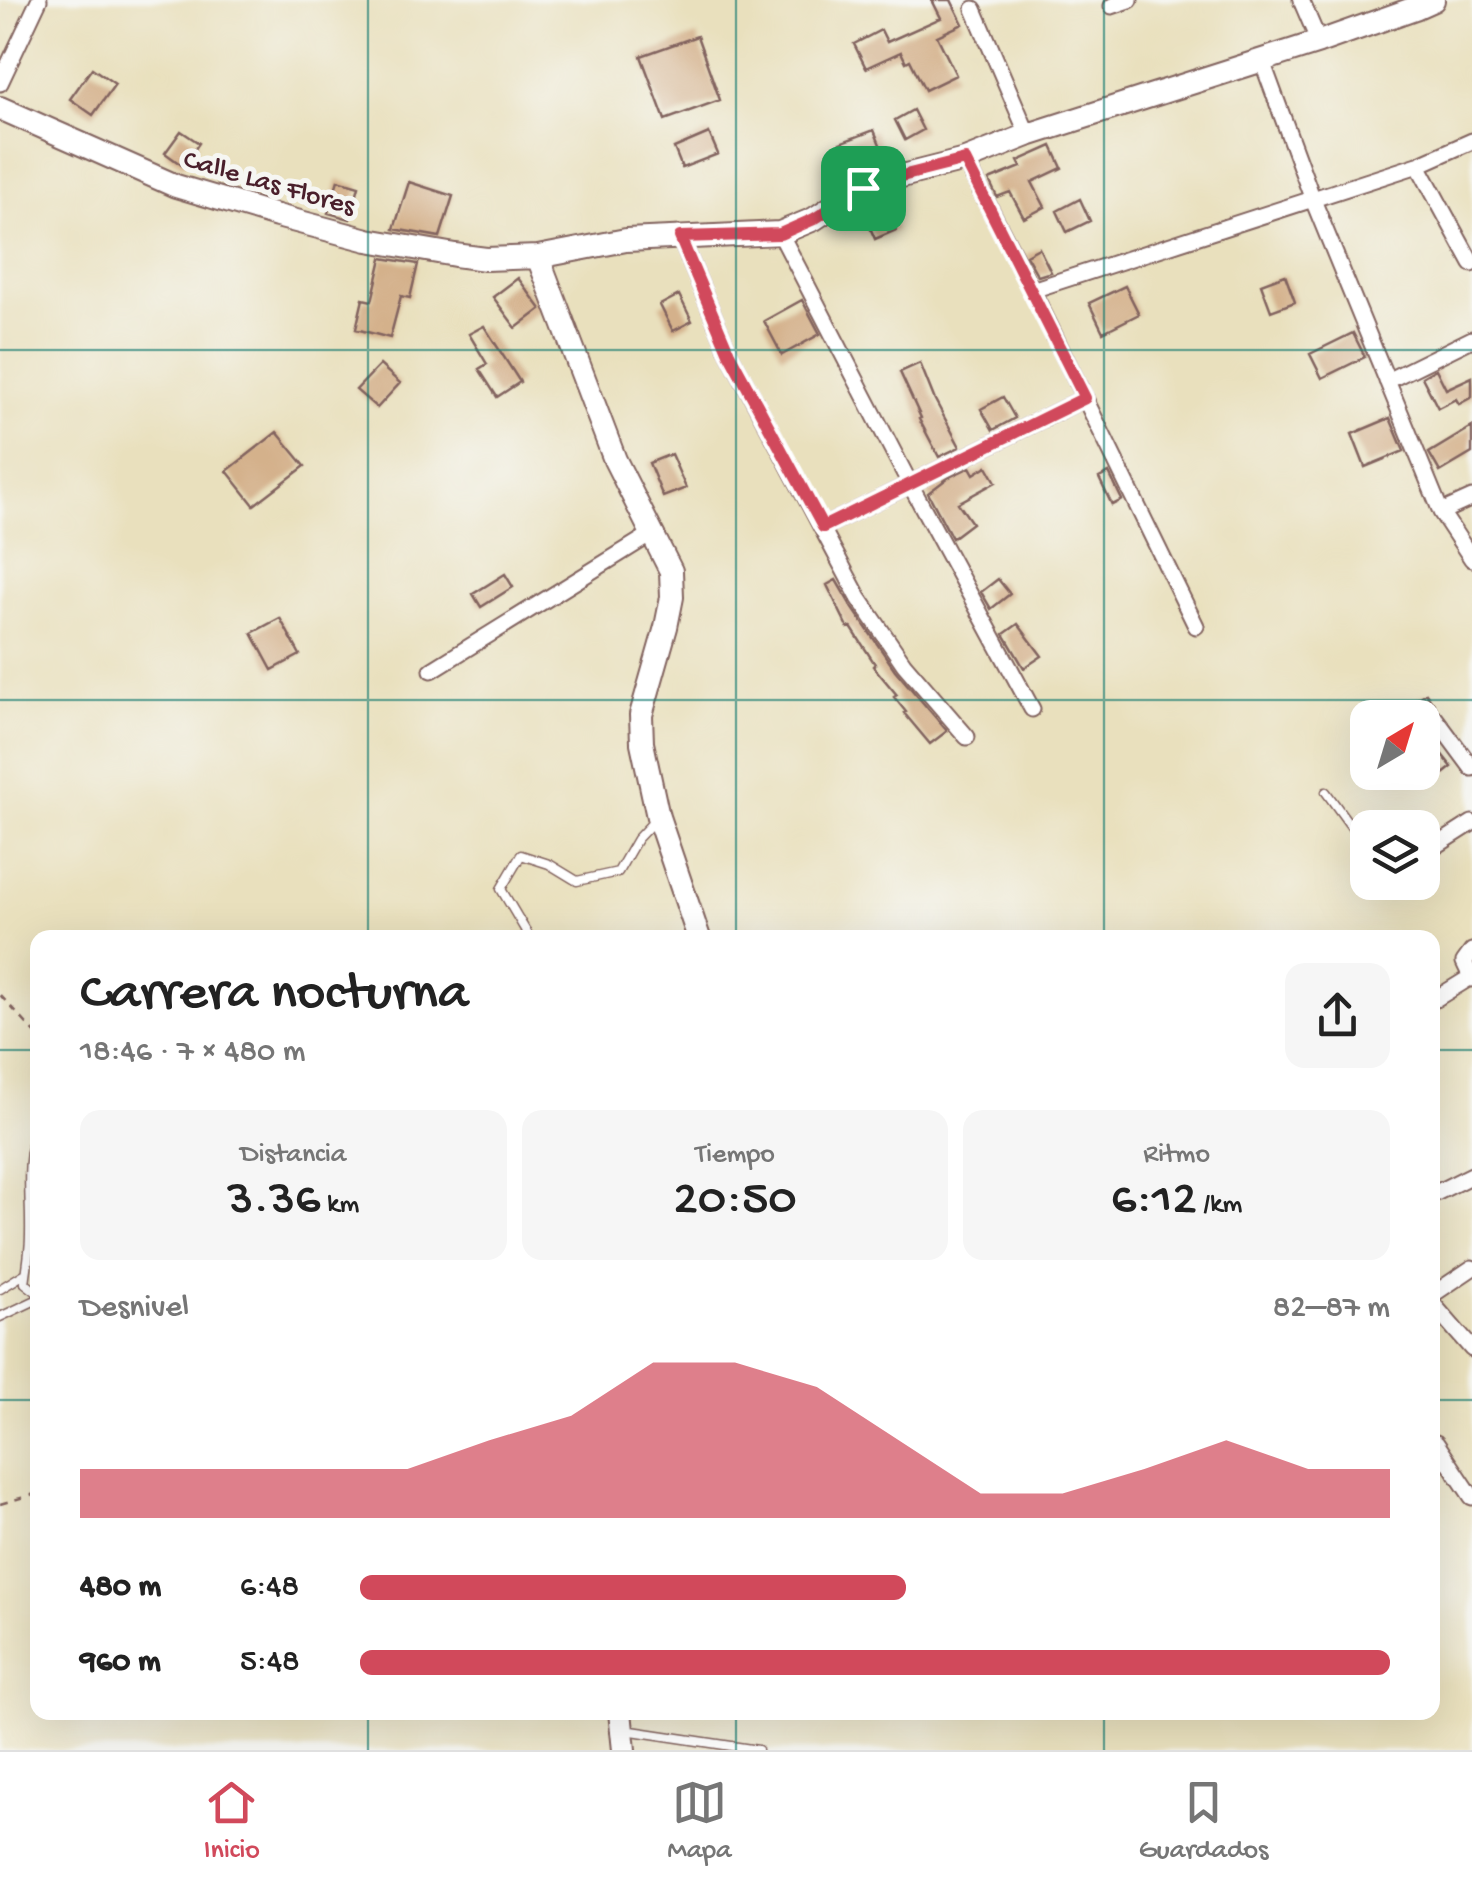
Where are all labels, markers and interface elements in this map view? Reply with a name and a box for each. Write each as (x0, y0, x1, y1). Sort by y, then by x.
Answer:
street label: Calle Las Flores (179, 144, 359, 225)
pin (821, 146, 906, 231)
icon: arrive (836, 161, 891, 216)
north arrow (1350, 700, 1440, 790)
map controls (1350, 700, 1440, 900)
button: layers (1350, 810, 1440, 900)
button: share (1285, 963, 1390, 1068)
text: Carrera nocturna (80, 964, 468, 1028)
text: 18:46 · 7 × 480 m (80, 1034, 305, 1072)
text: Distancia (240, 1139, 346, 1172)
text: Tiempo (695, 1139, 775, 1172)
text: Ritmo (1143, 1139, 1210, 1172)
text: 3.36 (227, 1172, 320, 1231)
text: 20:50 (673, 1172, 797, 1231)
text: 6:12 (1111, 1172, 1197, 1231)
text: km (320, 1189, 359, 1222)
text: /km (1197, 1189, 1242, 1222)
text: Desnivel (80, 1290, 189, 1328)
text: 82–87 m (1273, 1290, 1390, 1328)
text: 480 m (80, 1569, 161, 1607)
text: 6:48 (240, 1569, 299, 1607)
text: 960 m (80, 1644, 161, 1682)
text: 5:48 (240, 1644, 300, 1682)
tab: Inicio (204, 1775, 260, 1868)
tab: Mapa (667, 1775, 732, 1868)
tab: Guardados (1139, 1775, 1268, 1868)

